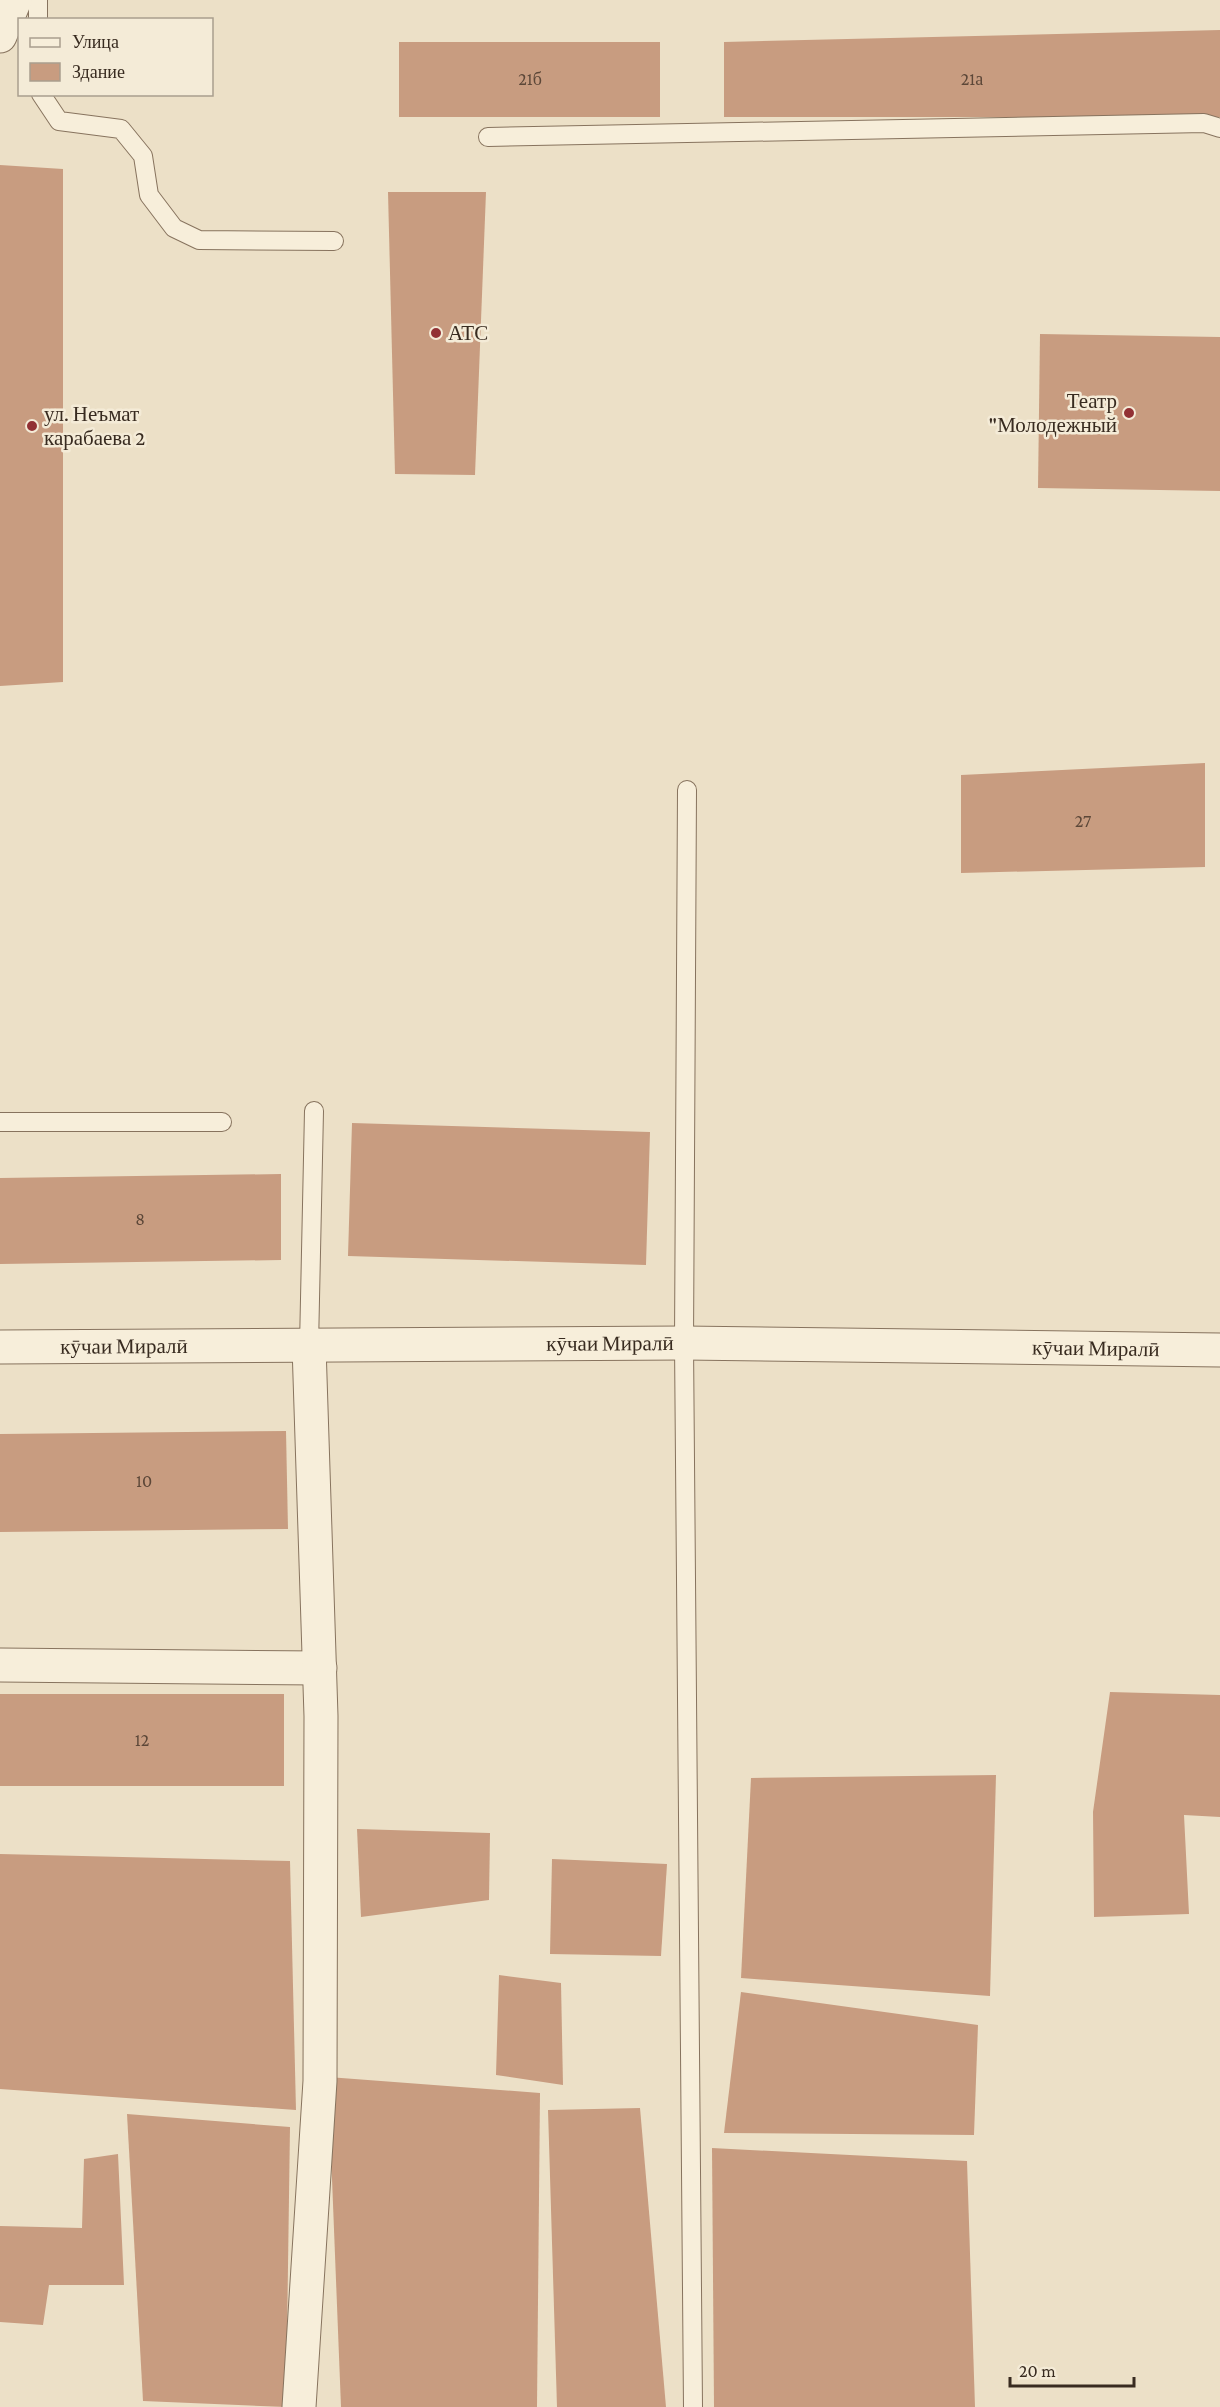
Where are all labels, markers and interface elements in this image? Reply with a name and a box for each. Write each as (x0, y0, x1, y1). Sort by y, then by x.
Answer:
legend (18, 18, 213, 96)
text: Улица (72, 32, 119, 52)
text: Здание (72, 62, 125, 82)
house number: 21б (518, 69, 542, 89)
house number: 21а (961, 69, 983, 89)
place label: АТС (448, 321, 488, 345)
marker: АТС (429, 326, 443, 340)
place label: Театр "Молодежный (989, 389, 1117, 437)
place label: ул. Неъмат карабаева 2 (44, 402, 145, 450)
marker: Театр "Молодежный (1122, 406, 1136, 420)
marker: ул. Неъмат карабаева 2 (25, 419, 39, 433)
house number: 27 (1075, 811, 1091, 831)
house number: 8 (135, 1209, 145, 1229)
street label: кӯчаи Миралӣ (546, 1331, 674, 1356)
street label: кӯчаи Миралӣ (60, 1334, 188, 1359)
street label: кӯчаи Миралӣ (1032, 1336, 1160, 1361)
house number: 10 (136, 1471, 152, 1491)
house number: 12 (135, 1730, 149, 1750)
scale bar (1010, 2350, 1134, 2388)
text: 20 m (1019, 2361, 1056, 2381)

